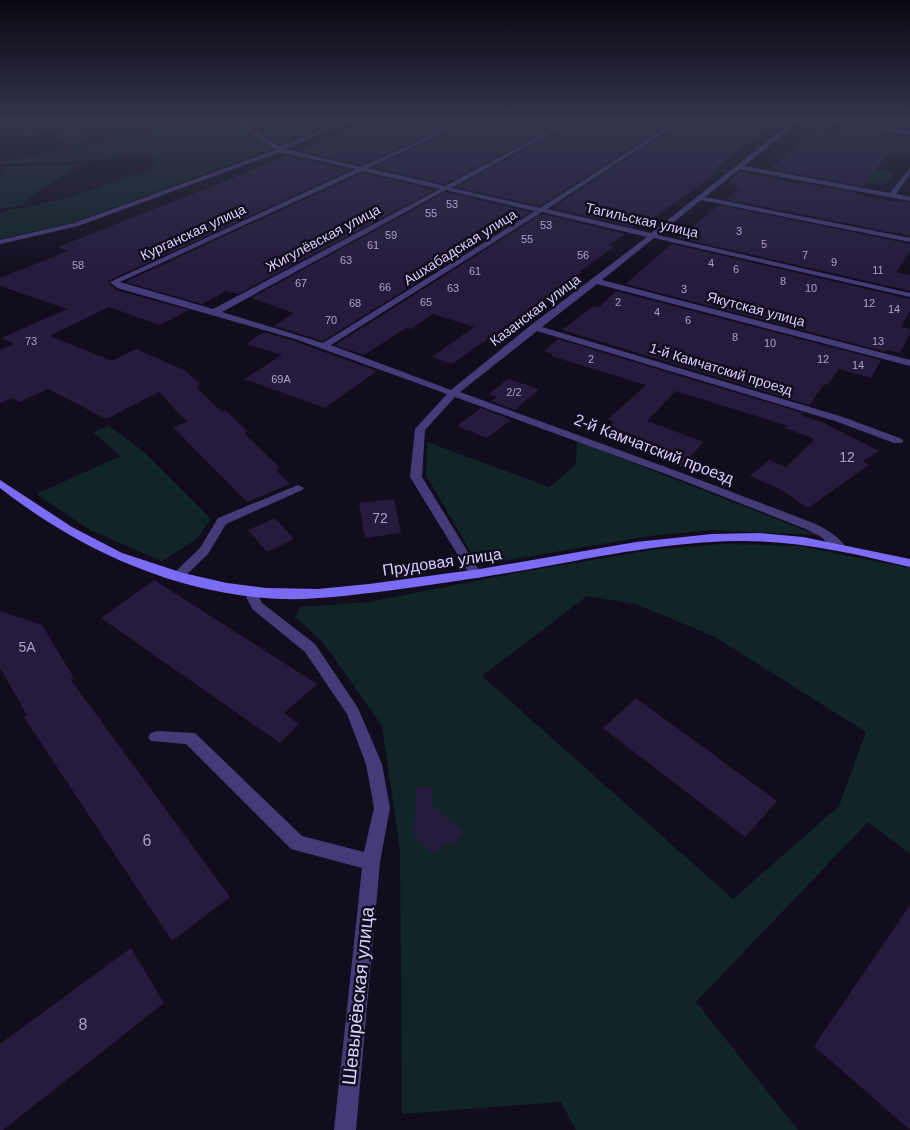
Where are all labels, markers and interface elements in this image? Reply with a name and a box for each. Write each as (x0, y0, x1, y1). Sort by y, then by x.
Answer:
house number: 53 (446, 198, 458, 210)
street label: Тагильская улица (584, 199, 700, 241)
street label: Курганская улица (138, 201, 248, 263)
street label: Жигулёвская улица (263, 201, 383, 275)
street label: Ашхабадская улица (401, 206, 520, 288)
house number: 55 (425, 207, 437, 219)
house number: 53 (540, 219, 552, 231)
house number: 3 (736, 225, 742, 237)
house number: 59 (385, 229, 397, 241)
house number: 55 (521, 233, 533, 245)
house number: 5 (761, 238, 767, 250)
house number: 61 (367, 239, 379, 251)
house number: 56 (577, 249, 589, 261)
house number: 7 (802, 249, 808, 261)
house number: 63 (340, 254, 352, 266)
house number: 9 (831, 256, 837, 268)
house number: 4 (708, 257, 714, 269)
house number: 58 (72, 259, 84, 271)
house number: 6 (733, 263, 739, 275)
house number: 11 (872, 264, 884, 276)
house number: 61 (469, 265, 481, 277)
street label: Казанская улица (487, 271, 583, 349)
house number: 8 (780, 275, 786, 287)
house number: 67 (295, 277, 307, 289)
house number: 66 (379, 281, 391, 293)
house number: 63 (447, 282, 459, 294)
house number: 10 (805, 282, 817, 294)
house number: 3 (681, 283, 687, 295)
street label: Якутская улица (705, 288, 807, 330)
house number: 65 (420, 296, 432, 308)
house number: 2 (615, 296, 621, 308)
house number: 68 (349, 297, 361, 309)
house number: 12 (863, 297, 875, 309)
house number: 14 (888, 303, 900, 315)
house number: 4 (654, 306, 660, 318)
house number: 70 (325, 314, 337, 326)
house number: 6 (685, 314, 691, 326)
house number: 8 (732, 331, 738, 343)
house number: 73 (25, 335, 37, 347)
house number: 13 (872, 335, 884, 347)
house number: 10 (764, 337, 776, 349)
street label: 1-й Камчатский проезд (648, 340, 794, 398)
house number: 2 (588, 353, 594, 365)
house number: 12 (817, 353, 829, 365)
house number: 14 (852, 359, 864, 371)
house number: 69А (271, 373, 291, 385)
house number: 2/2 (506, 386, 522, 398)
street label: 2-й Камчатский проезд (572, 411, 737, 488)
house number: 12 (839, 449, 855, 465)
house number: 72 (372, 510, 388, 526)
street label: Прудовая улица (381, 545, 503, 579)
house number: 5А (18, 639, 36, 655)
house number: 6 (143, 832, 152, 849)
street label: Шевырёвская улица (338, 905, 378, 1086)
house number: 8 (79, 1016, 88, 1033)

